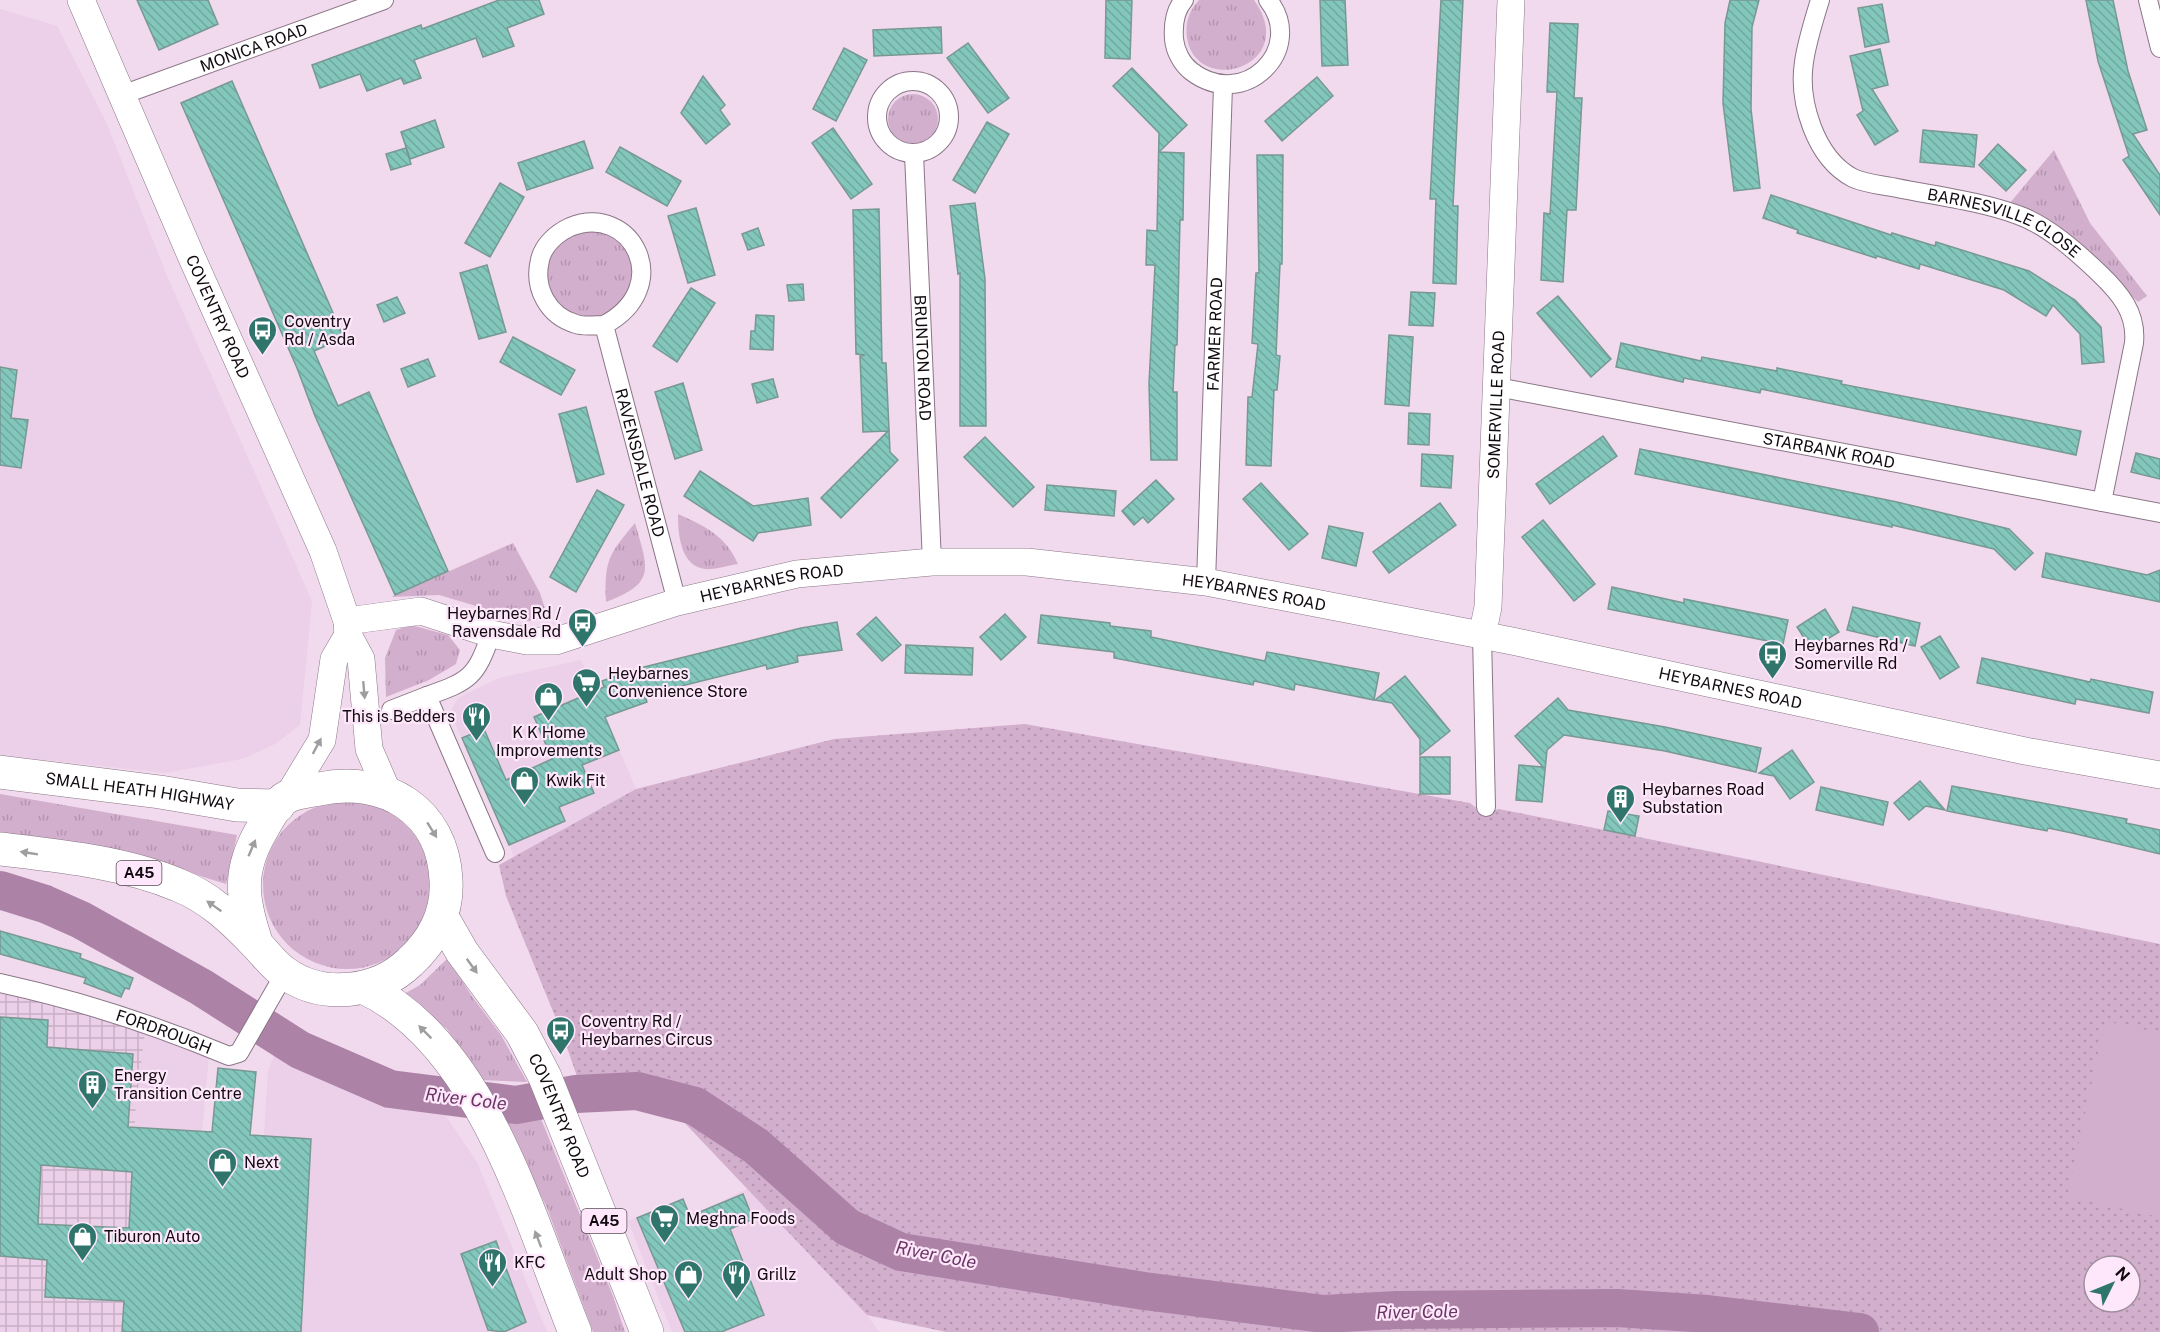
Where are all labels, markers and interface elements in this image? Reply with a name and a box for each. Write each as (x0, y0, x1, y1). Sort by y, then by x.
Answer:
street label: MONICA ROAD (197, 20, 310, 76)
street label: BARNESVILLE CLOSE (1926, 185, 2084, 262)
street label: COVENTRY ROAD (182, 252, 254, 381)
street label: FARMER ROAD (1204, 277, 1226, 391)
street label: BRUNTON ROAD (910, 294, 935, 421)
place label: Coventry Rd / Asda (284, 312, 355, 349)
bus stop icon: Coventry Rd / Asda (247, 314, 279, 356)
street label: SOMERVILLE ROAD (1484, 330, 1508, 479)
street label: RAVENSDALE ROAD (611, 386, 669, 539)
street label: STARBANK ROAD (1761, 429, 1897, 472)
street label: HEYBARNES ROAD (698, 561, 844, 606)
street label: HEYBARNES ROAD (1181, 570, 1328, 615)
place label: Heybarnes Rd / Ravensdale Rd (447, 604, 561, 641)
bus stop icon: Heybarnes Rd / Ravensdale Rd (566, 606, 598, 648)
place label: Heybarnes Rd / Somerville Rd (1794, 636, 1908, 673)
bus stop icon: Heybarnes Rd / Somerville Rd (1757, 638, 1789, 680)
place label: Heybarnes Convenience Store (608, 664, 748, 701)
street label: HEYBARNES ROAD (1657, 664, 1804, 713)
supermarket icon: Heybarnes Convenience Store (571, 666, 603, 708)
shop icon: K K Home Improvements (533, 680, 565, 722)
one-way arrow (359, 681, 369, 700)
restaurant icon: This is Bedders (460, 700, 492, 742)
place label: This is Bedders (342, 707, 455, 726)
place label: K K Home Improvements (496, 723, 602, 760)
one-way arrow (312, 737, 322, 755)
shop icon: Kwik Fit (509, 764, 541, 806)
street label: SMALL HEATH HIGHWAY (44, 769, 236, 814)
place label: Kwik Fit (546, 771, 605, 790)
place label: Heybarnes Road Substation (1642, 780, 1764, 817)
building icon: Heybarnes Road Substation (1605, 782, 1637, 824)
one-way arrow (426, 821, 437, 838)
one-way arrow (247, 839, 257, 857)
one-way arrow (19, 848, 38, 857)
road number: A45 (116, 861, 162, 885)
one-way arrow (206, 901, 222, 912)
one-way arrow (466, 959, 478, 974)
street label: FORDROUGH (113, 1006, 214, 1058)
place label: Coventry Rd / Heybarnes Circus (581, 1012, 713, 1049)
bus stop icon: Coventry Rd / Heybarnes Circus (544, 1014, 576, 1056)
one-way arrow (418, 1025, 432, 1039)
street label: COVENTRY ROAD (524, 1050, 593, 1181)
place label: Energy Transition Centre (114, 1066, 242, 1103)
building icon: Energy Transition Centre (77, 1068, 109, 1110)
water label: River Cole (424, 1083, 508, 1114)
shop icon: Next (207, 1146, 239, 1188)
place label: Next (244, 1153, 279, 1172)
supermarket icon: Meghna Foods (649, 1202, 681, 1244)
road number: A45 (582, 1209, 626, 1233)
place label: Meghna Foods (686, 1209, 795, 1228)
shop icon: Tiburon Auto (67, 1220, 99, 1262)
place label: Tiburon Auto (104, 1227, 200, 1246)
one-way arrow (532, 1229, 542, 1247)
water label: River Cole (894, 1236, 979, 1273)
restaurant icon: KFC (477, 1246, 509, 1288)
place label: KFC (514, 1253, 545, 1272)
north arrow (2082, 1254, 2142, 1314)
shop icon: Adult Shop (672, 1258, 704, 1300)
restaurant icon: Grillz (720, 1258, 752, 1300)
text: N (2111, 1263, 2134, 1285)
place label: Adult Shop (584, 1265, 667, 1284)
place label: Grillz (757, 1265, 797, 1284)
water label: River Cole (1376, 1300, 1458, 1323)

